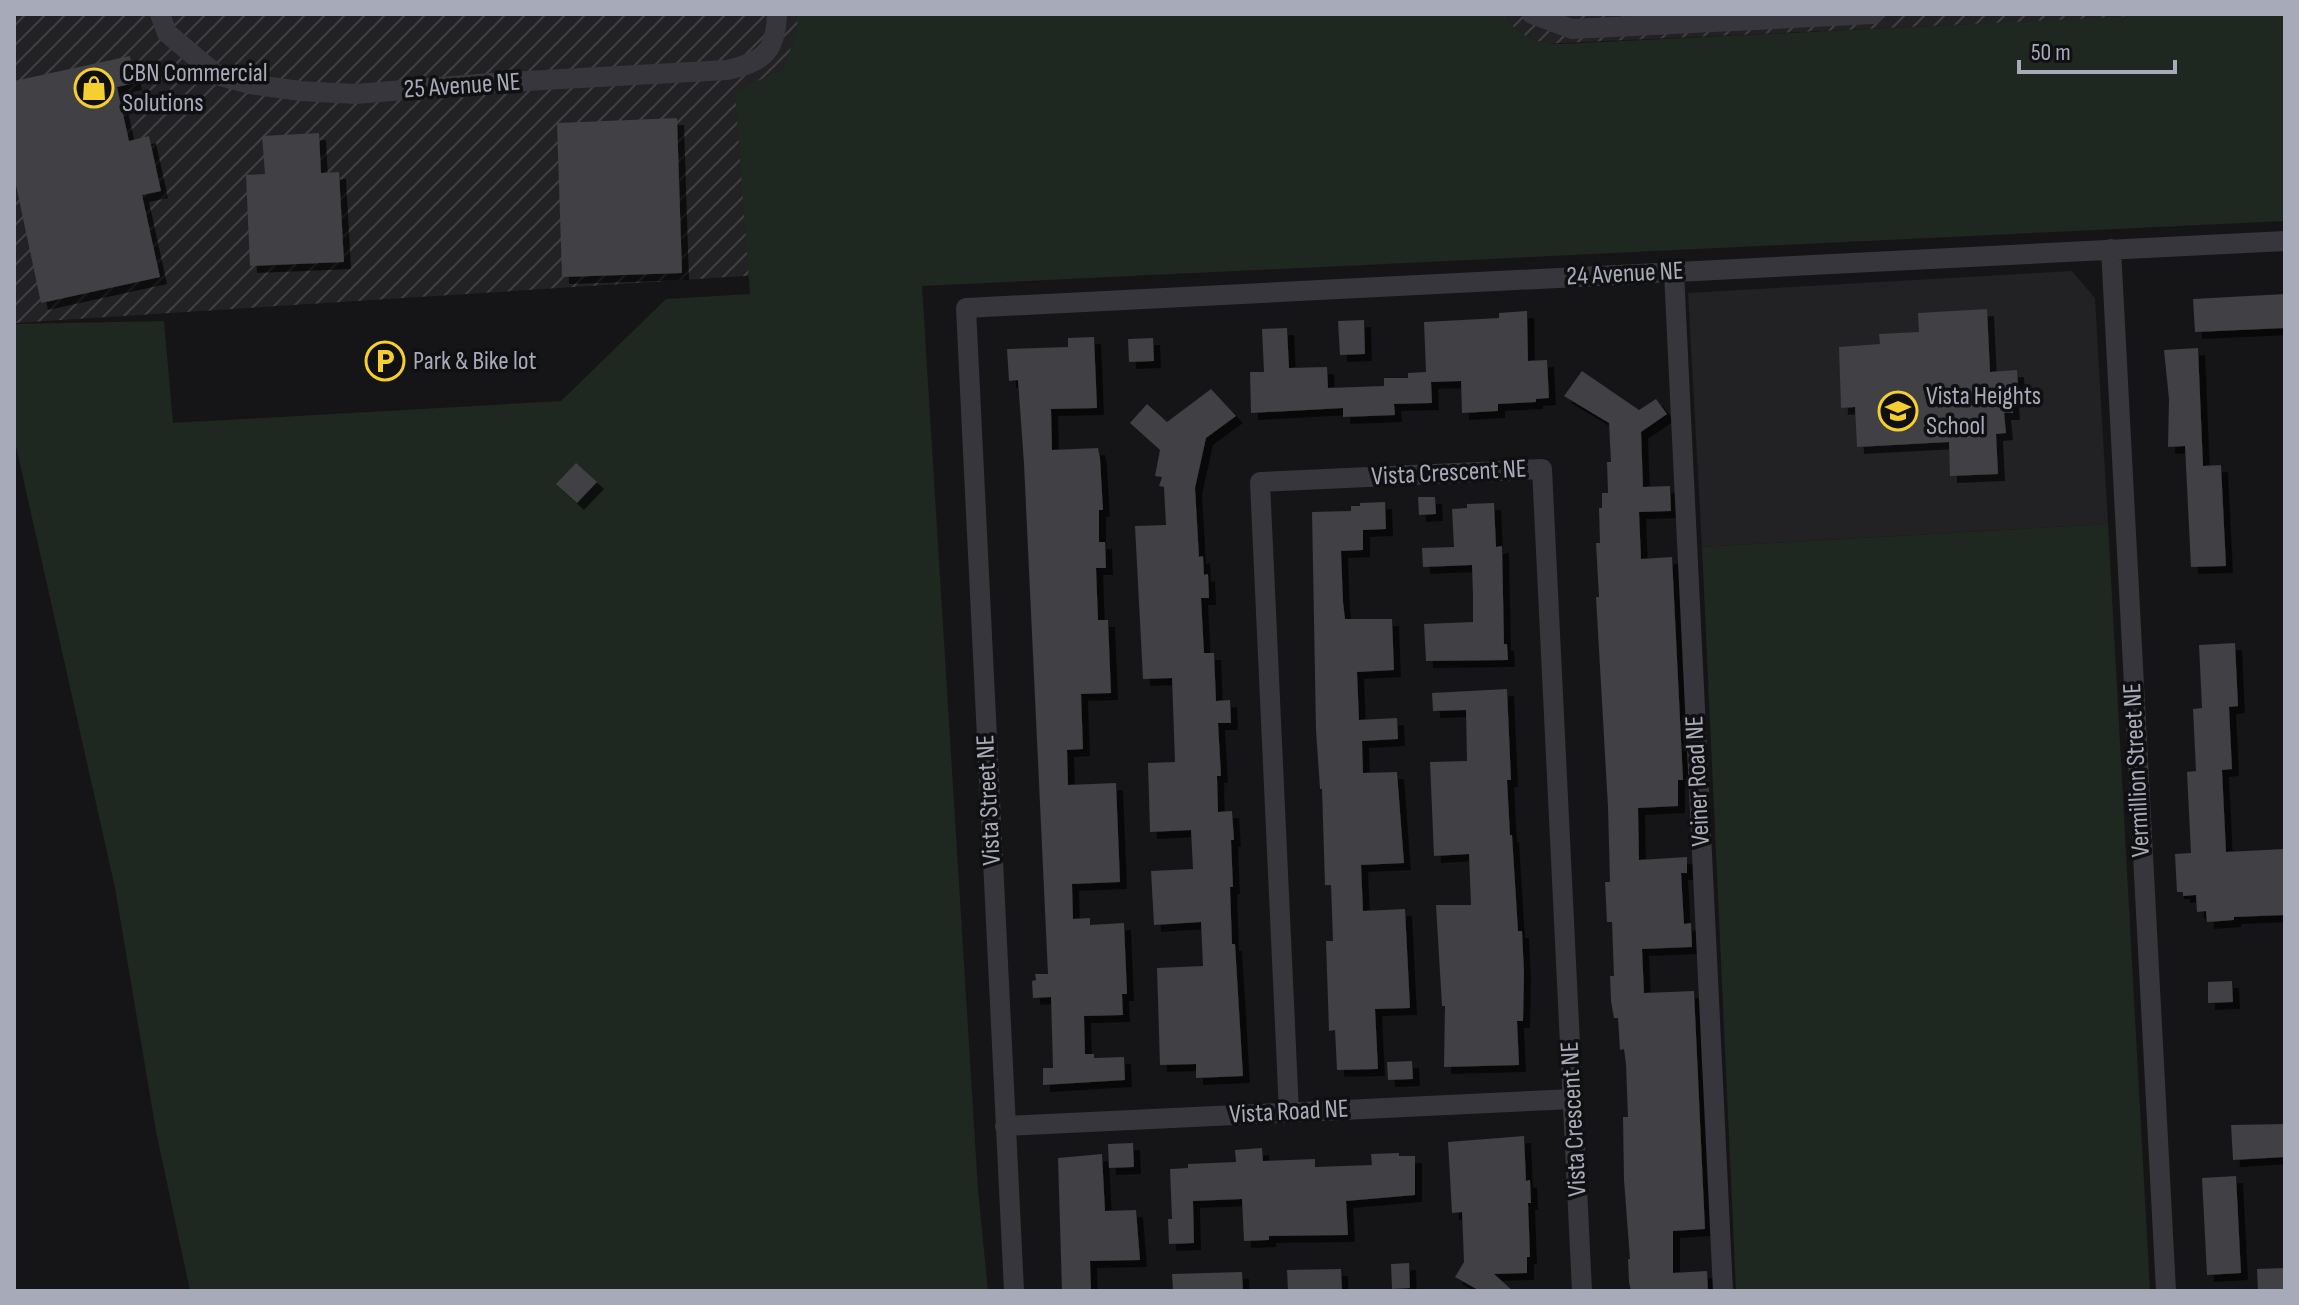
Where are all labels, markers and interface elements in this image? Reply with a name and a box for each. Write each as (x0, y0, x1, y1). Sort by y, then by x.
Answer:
scale bar (2019, 24, 2175, 74)
text: 50 m (2031, 38, 2071, 67)
place label: CBN Commercial Solutions (122, 58, 268, 119)
street label: 25 Avenue NE (403, 66, 521, 106)
shop icon: CBN Commercial Solutions (73, 67, 115, 109)
street label: 24 Avenue NE (1566, 255, 1684, 293)
parking icon: Park & Bike lot (364, 340, 406, 382)
place label: Park & Bike lot (413, 346, 537, 377)
place label: Vista Heights School (1926, 381, 2041, 442)
school or university icon: Vista Heights School (1877, 390, 1919, 432)
street label: Vista Crescent NE (1371, 453, 1527, 493)
street label: Vermillion Street NE (2117, 682, 2157, 858)
street label: Veiner Road NE (1679, 715, 1717, 847)
street label: Vista Street NE (970, 734, 1008, 866)
street label: Vista Crescent NE (1554, 1041, 1594, 1197)
street label: Vista Road NE (1229, 1093, 1349, 1131)

